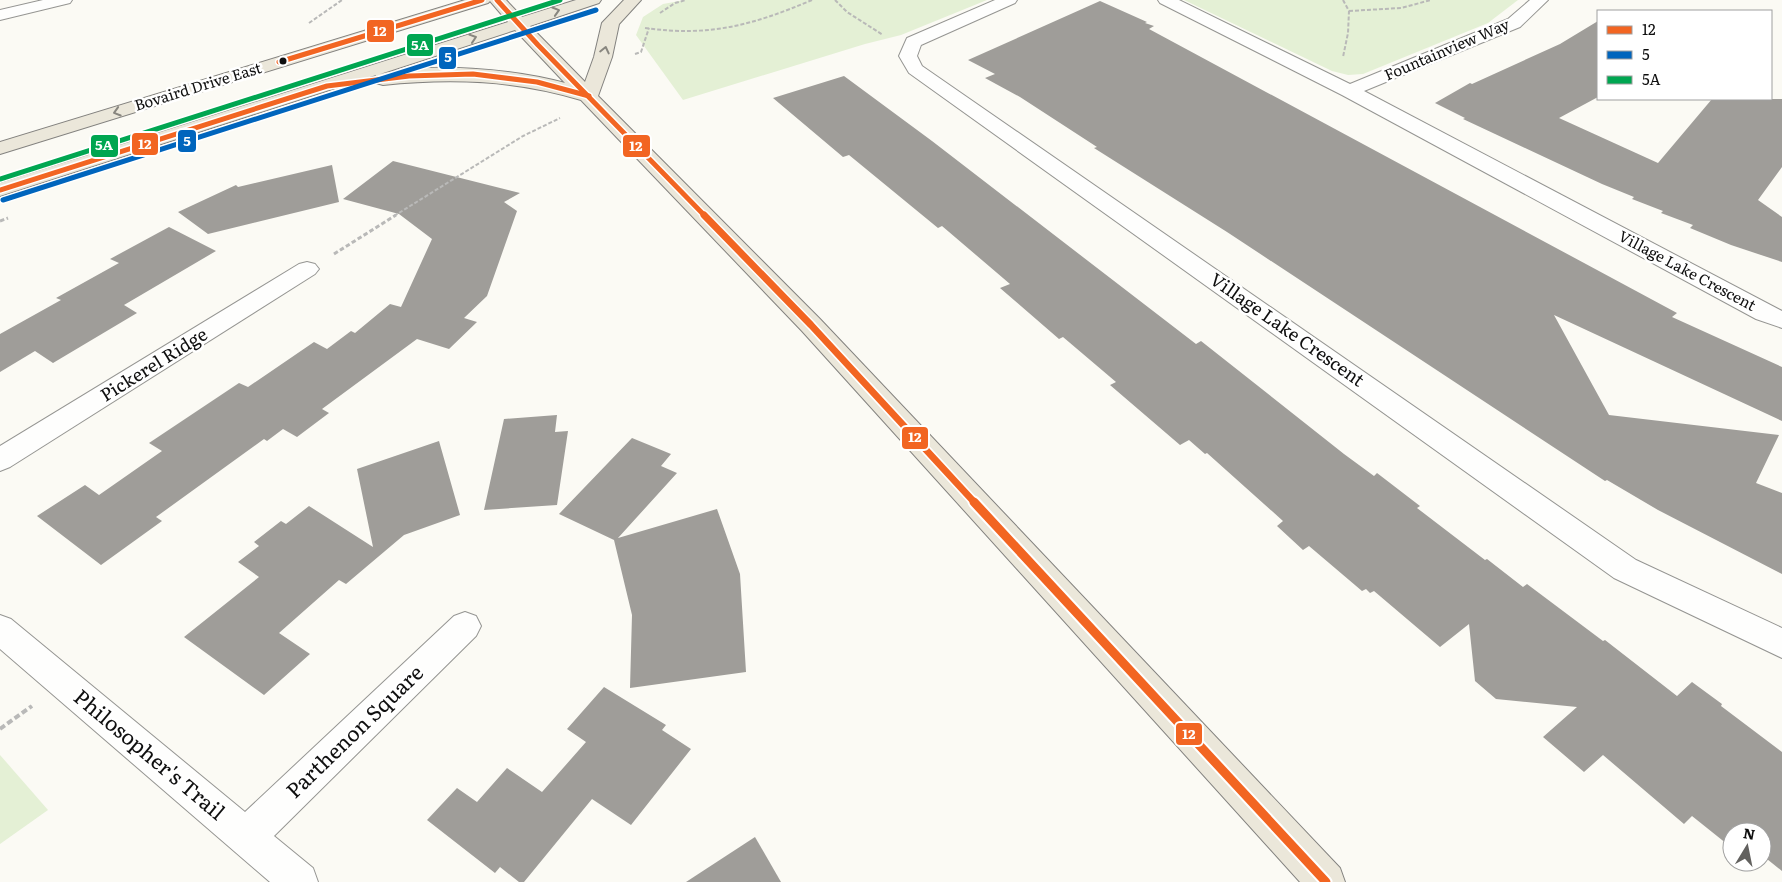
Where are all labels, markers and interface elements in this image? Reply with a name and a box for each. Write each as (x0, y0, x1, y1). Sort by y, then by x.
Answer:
one-way arrow (551, 7, 560, 17)
legend (1597, 10, 1772, 100)
street label: Fountainview Way (1380, 12, 1513, 85)
text: 12 (1642, 17, 1656, 40)
line badge: 12 (366, 19, 395, 43)
text: 12 (373, 20, 387, 40)
line badge: 5A (406, 33, 434, 57)
text: 5A (411, 34, 430, 54)
one-way arrow (469, 34, 477, 44)
text: 5 (1642, 42, 1650, 65)
line badge: 5 (438, 46, 457, 70)
text: 5 (444, 46, 452, 66)
one-way arrow (599, 46, 610, 55)
street label: Bovaird Drive East (131, 55, 264, 116)
unlabelled marker (278, 56, 288, 66)
text: 5A (1642, 67, 1661, 90)
one-way arrow (114, 106, 122, 116)
line badge: 5 (177, 129, 197, 153)
text: 5 (183, 130, 191, 150)
line badge: 12 (131, 132, 159, 156)
text: 12 (138, 133, 152, 153)
line badge: 5A (90, 134, 119, 158)
text: 5A (95, 134, 114, 154)
line badge: 12 (622, 134, 651, 158)
text: 12 (629, 135, 643, 155)
street label: Village Lake Crescent (1615, 224, 1760, 316)
street label: Village Lake Crescent (1205, 265, 1371, 393)
street label: Pickerel Ridge (94, 320, 212, 407)
line badge: 12 (901, 426, 929, 450)
text: 12 (908, 426, 922, 446)
street label: Parthenon Square (278, 656, 429, 804)
street label: Philosopher's Trail (68, 680, 233, 826)
line badge: 12 (1175, 722, 1203, 746)
text: 12 (1182, 723, 1196, 743)
north arrow (1722, 822, 1772, 872)
text: N (1742, 822, 1757, 844)

